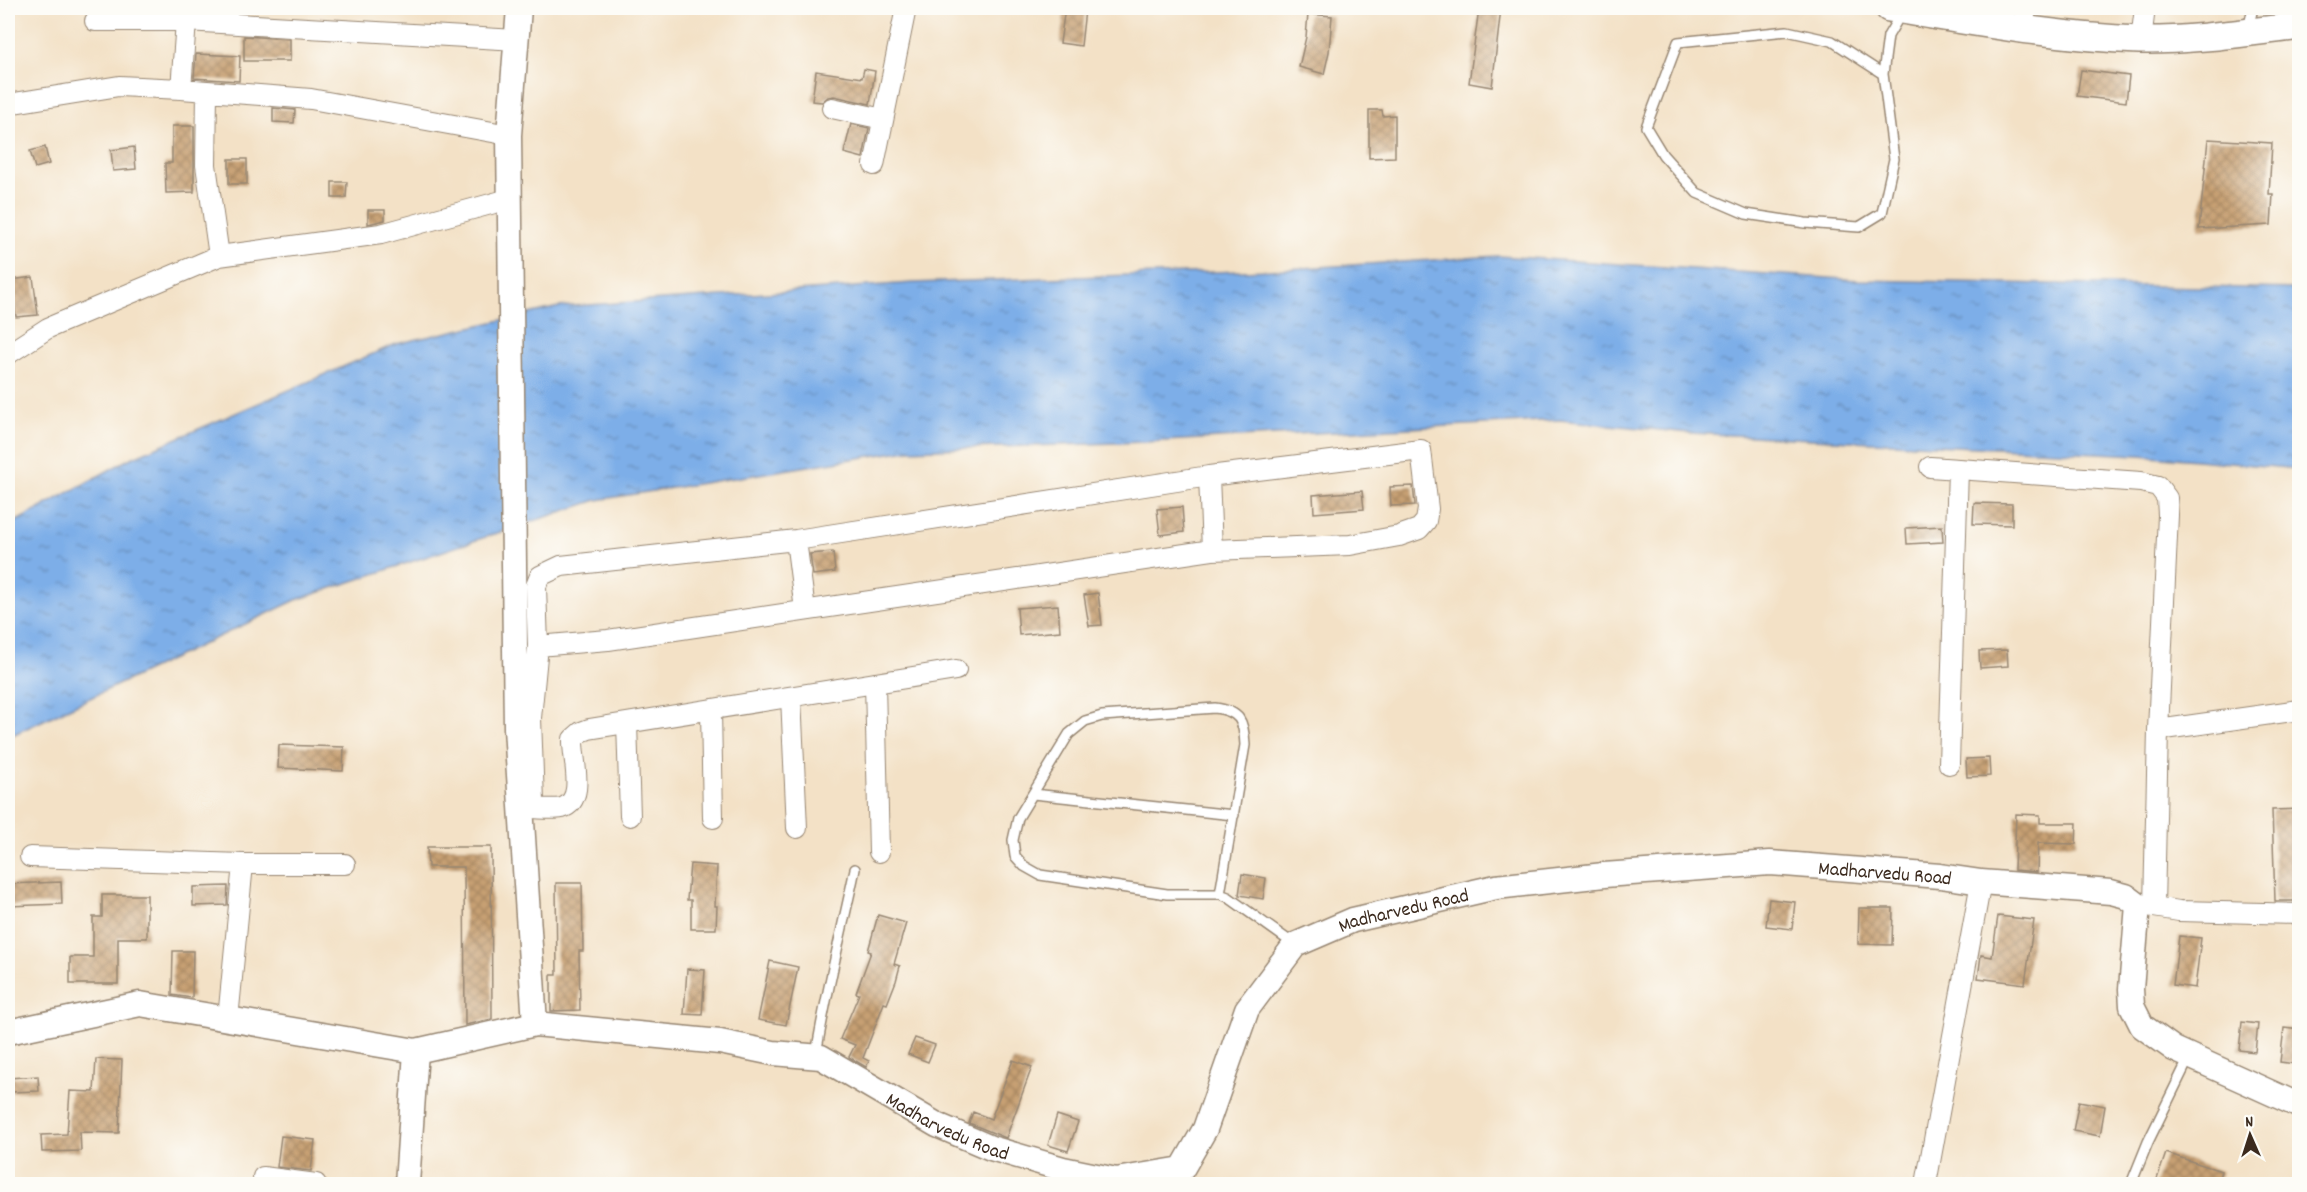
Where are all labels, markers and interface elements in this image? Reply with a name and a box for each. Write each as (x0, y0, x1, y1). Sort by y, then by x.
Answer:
street label: Madharvedu Road (1817, 856, 1953, 895)
street label: Madharvedu Road (1334, 883, 1472, 942)
street label: Madharvedu Road (880, 1087, 1012, 1170)
north arrow (2220, 1105, 2280, 1165)
text: N (2245, 1111, 2254, 1134)

